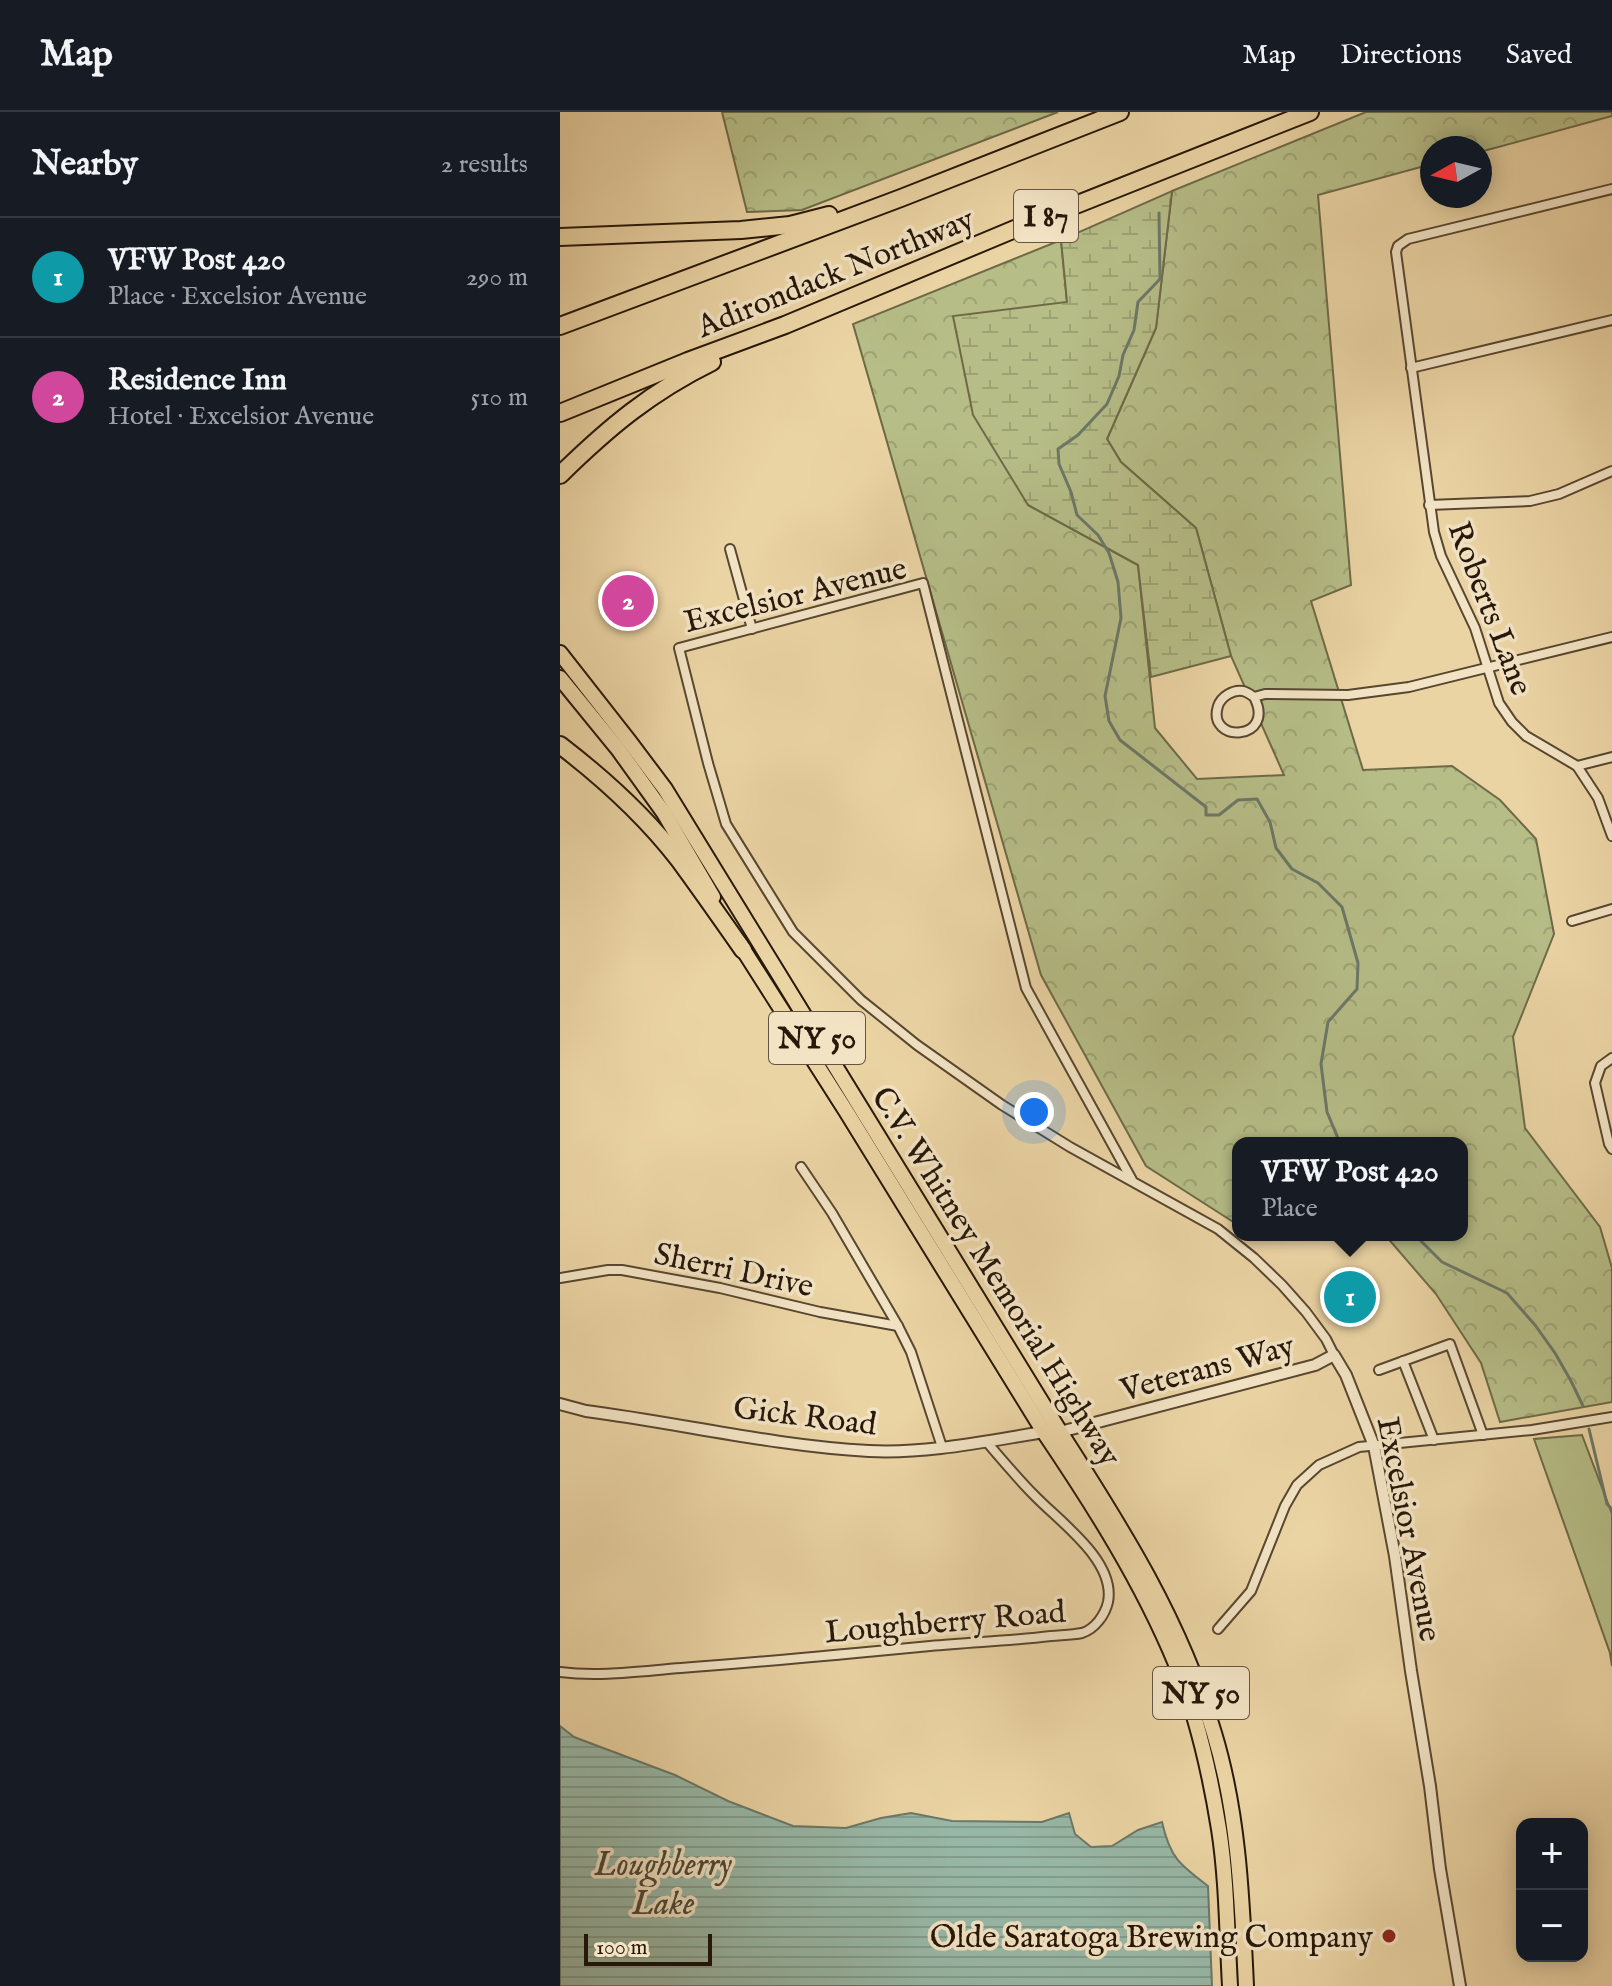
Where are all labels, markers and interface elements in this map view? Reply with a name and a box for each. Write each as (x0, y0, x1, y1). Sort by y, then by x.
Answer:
text: Map (40, 31, 113, 79)
text: Map (1242, 38, 1296, 73)
text: Directions (1340, 38, 1462, 73)
text: Saved (1506, 38, 1572, 73)
north arrow (1420, 136, 1492, 208)
text: Nearby (32, 143, 138, 186)
text: 2 results (441, 148, 528, 181)
road number: I 87 (1014, 190, 1078, 242)
street label: Adirondack Northway (690, 200, 981, 349)
text: VFW Post 420 (108, 242, 286, 280)
text: 1 (53, 261, 63, 294)
text: 290 m (466, 261, 528, 294)
text: Place · Excelsior Avenue (108, 280, 367, 313)
text: Residence Inn (108, 362, 287, 400)
text: 2 (52, 381, 64, 414)
text: 510 m (470, 381, 528, 414)
text: Hotel · Excelsior Avenue (108, 400, 374, 433)
street label: Roberts Lane (1437, 516, 1541, 701)
street label: Excelsior Avenue (680, 549, 911, 644)
pin: 2 (602, 571, 654, 631)
road number: NY 50 (769, 1012, 865, 1064)
street label: C.V. Whitney Memorial Highway (861, 1080, 1129, 1475)
your location (1014, 1092, 1054, 1132)
popup (1232, 1137, 1468, 1241)
text: VFW Post 420 (1261, 1154, 1439, 1192)
text: Place (1261, 1192, 1318, 1225)
street label: Sherri Drive (650, 1235, 817, 1308)
pin: 1 (1324, 1267, 1376, 1327)
street label: Veterans Way (1115, 1326, 1299, 1413)
street label: Gick Road (731, 1388, 880, 1447)
street label: Excelsior Avenue (1366, 1414, 1449, 1645)
street label: Loughberry Road (823, 1592, 1068, 1654)
road number: NY 50 (1153, 1667, 1249, 1719)
map controls (1516, 1818, 1588, 1962)
button: + (1516, 1818, 1588, 1890)
water label: Loughberry Lake (593, 1844, 732, 1926)
button: − (1516, 1890, 1588, 1962)
place label: Olde Saratoga Brewing Company (930, 1918, 1373, 1959)
marker: Olde Saratoga Brewing Company (1380, 1927, 1398, 1945)
scale bar (584, 1930, 712, 1966)
text: 100 m (596, 1934, 648, 1962)

